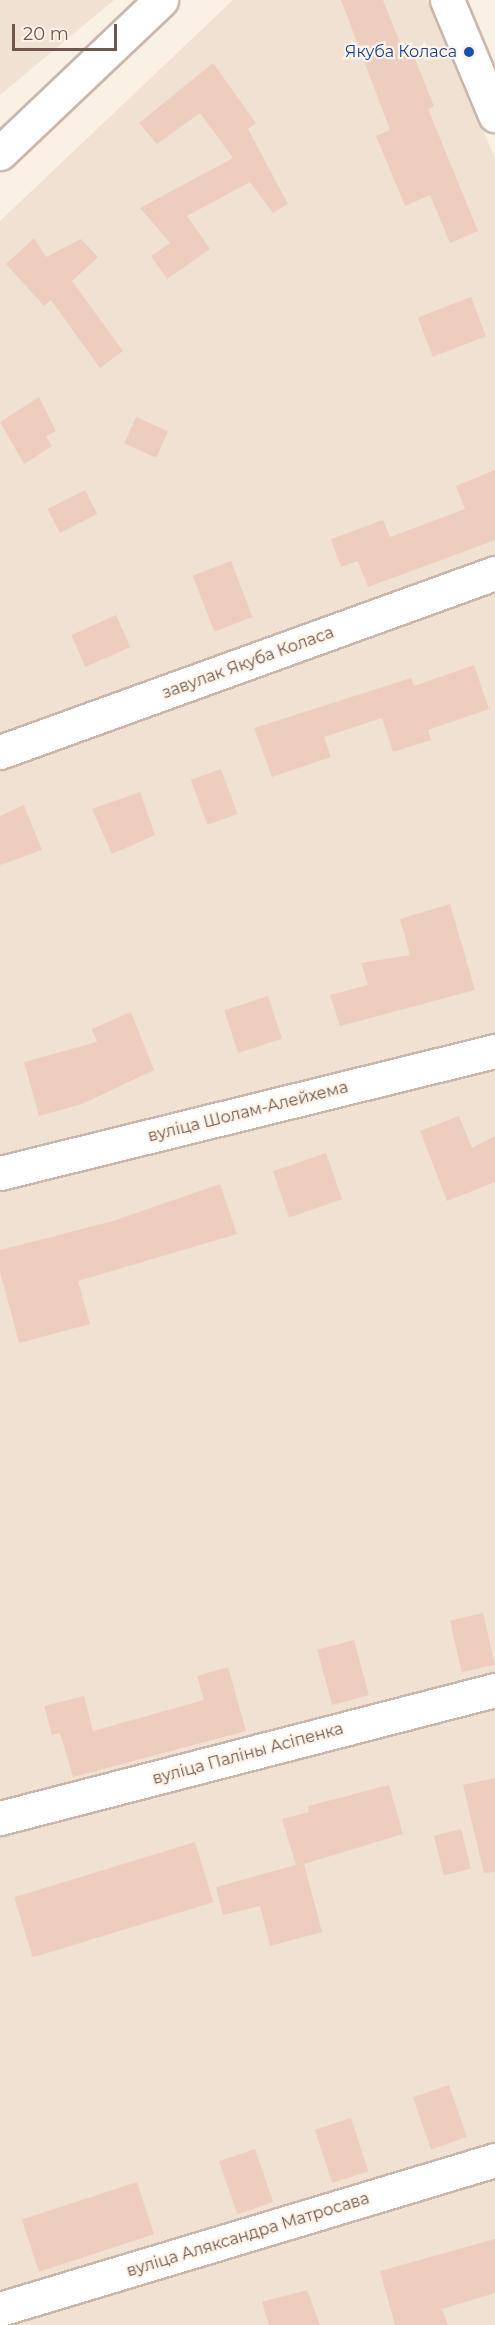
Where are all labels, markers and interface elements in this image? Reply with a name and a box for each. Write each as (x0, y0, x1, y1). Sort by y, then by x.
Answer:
scale bar (15, 12, 120, 50)
text: 20 m (23, 23, 69, 45)
place label: Якуба Коласа (345, 42, 457, 62)
marker: Якуба Коласа (462, 45, 476, 59)
street label: завулак Якуба Коласа (160, 623, 336, 703)
street label: вуліца Шолам-Алейхема (146, 1078, 350, 1146)
street label: вуліца Паліны Асіпенка (150, 1719, 346, 1789)
street label: вуліца Аляксандра Матросава (124, 2189, 372, 2281)

